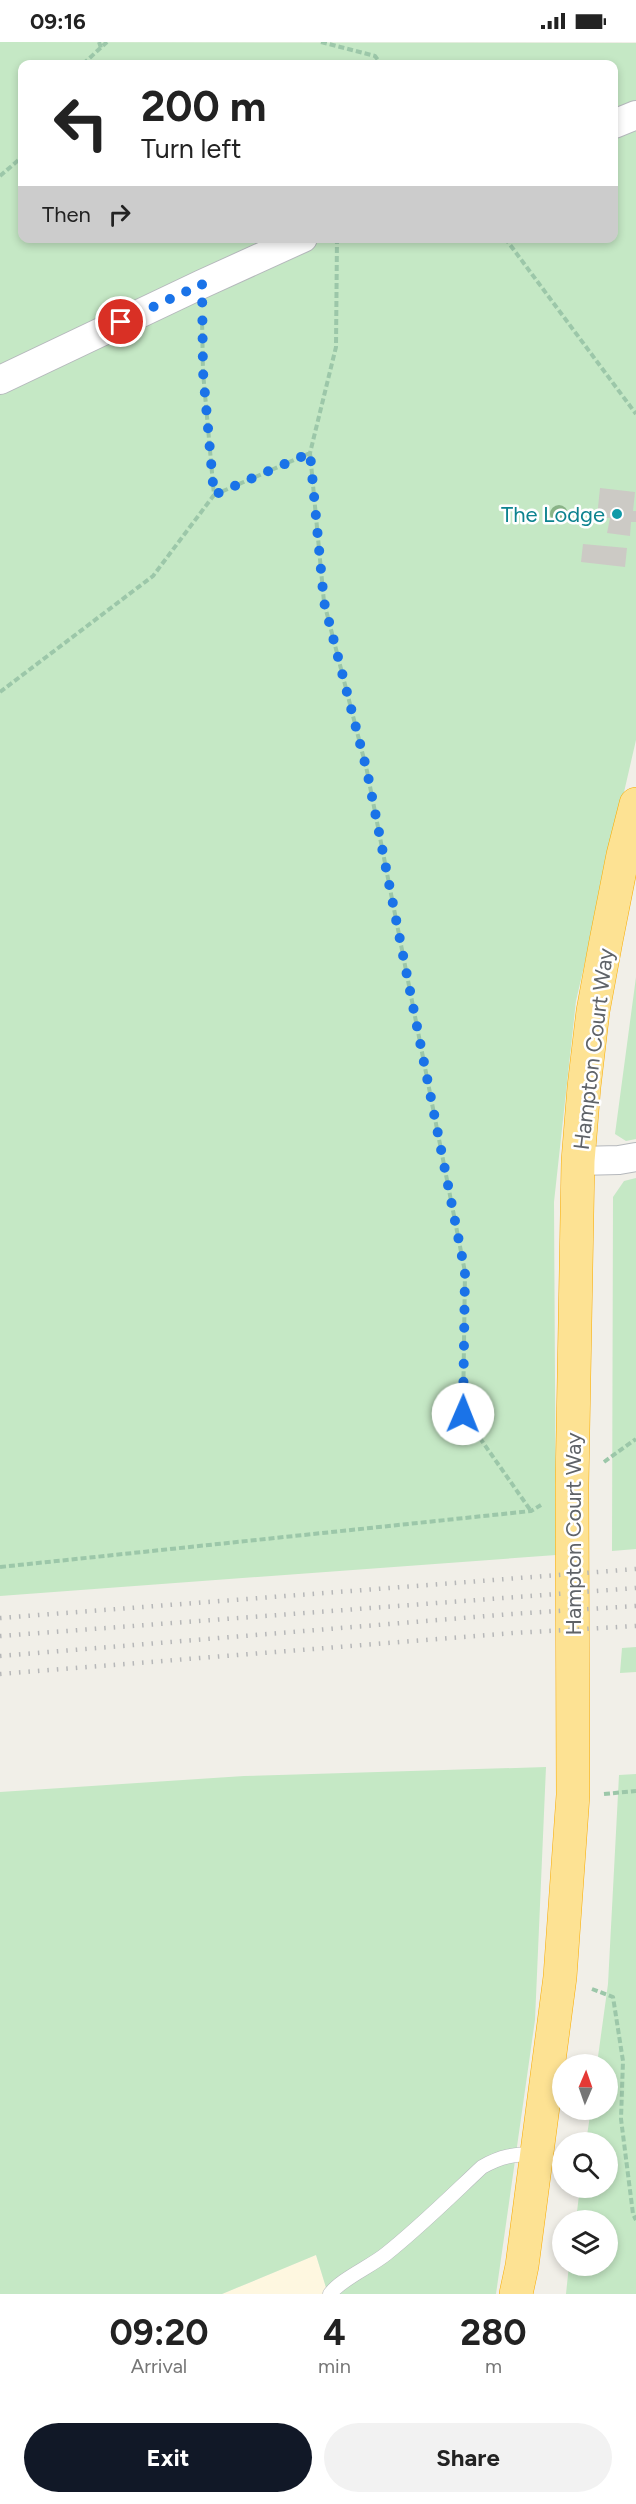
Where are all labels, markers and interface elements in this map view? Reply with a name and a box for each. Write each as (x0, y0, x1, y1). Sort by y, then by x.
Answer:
text: 09:16 (30, 8, 86, 35)
text: 200 m (141, 81, 266, 132)
icon: left (42, 84, 120, 162)
text: Turn left (141, 132, 241, 165)
icon: right (103, 198, 136, 231)
text: Then (42, 201, 91, 228)
pin (95, 296, 146, 347)
icon: arrive (104, 305, 137, 338)
place label: The Lodge (501, 501, 605, 528)
marker: The Lodge (610, 507, 624, 521)
street label: Hampton Court Way (568, 946, 619, 1152)
position arrow (431, 1382, 495, 1446)
street label: Hampton Court Way (560, 1432, 587, 1636)
north arrow (552, 2054, 618, 2120)
map controls (552, 2054, 618, 2276)
button: search (552, 2132, 618, 2198)
button: layers (552, 2210, 618, 2276)
text: 09:20 (109, 2311, 209, 2354)
text: 4 (323, 2311, 346, 2354)
text: 280 (460, 2311, 527, 2354)
text: Arrival (131, 2354, 187, 2378)
text: min (318, 2354, 351, 2378)
text: m (485, 2354, 502, 2378)
button: Exit (24, 2423, 312, 2492)
button: Share (324, 2423, 612, 2492)

